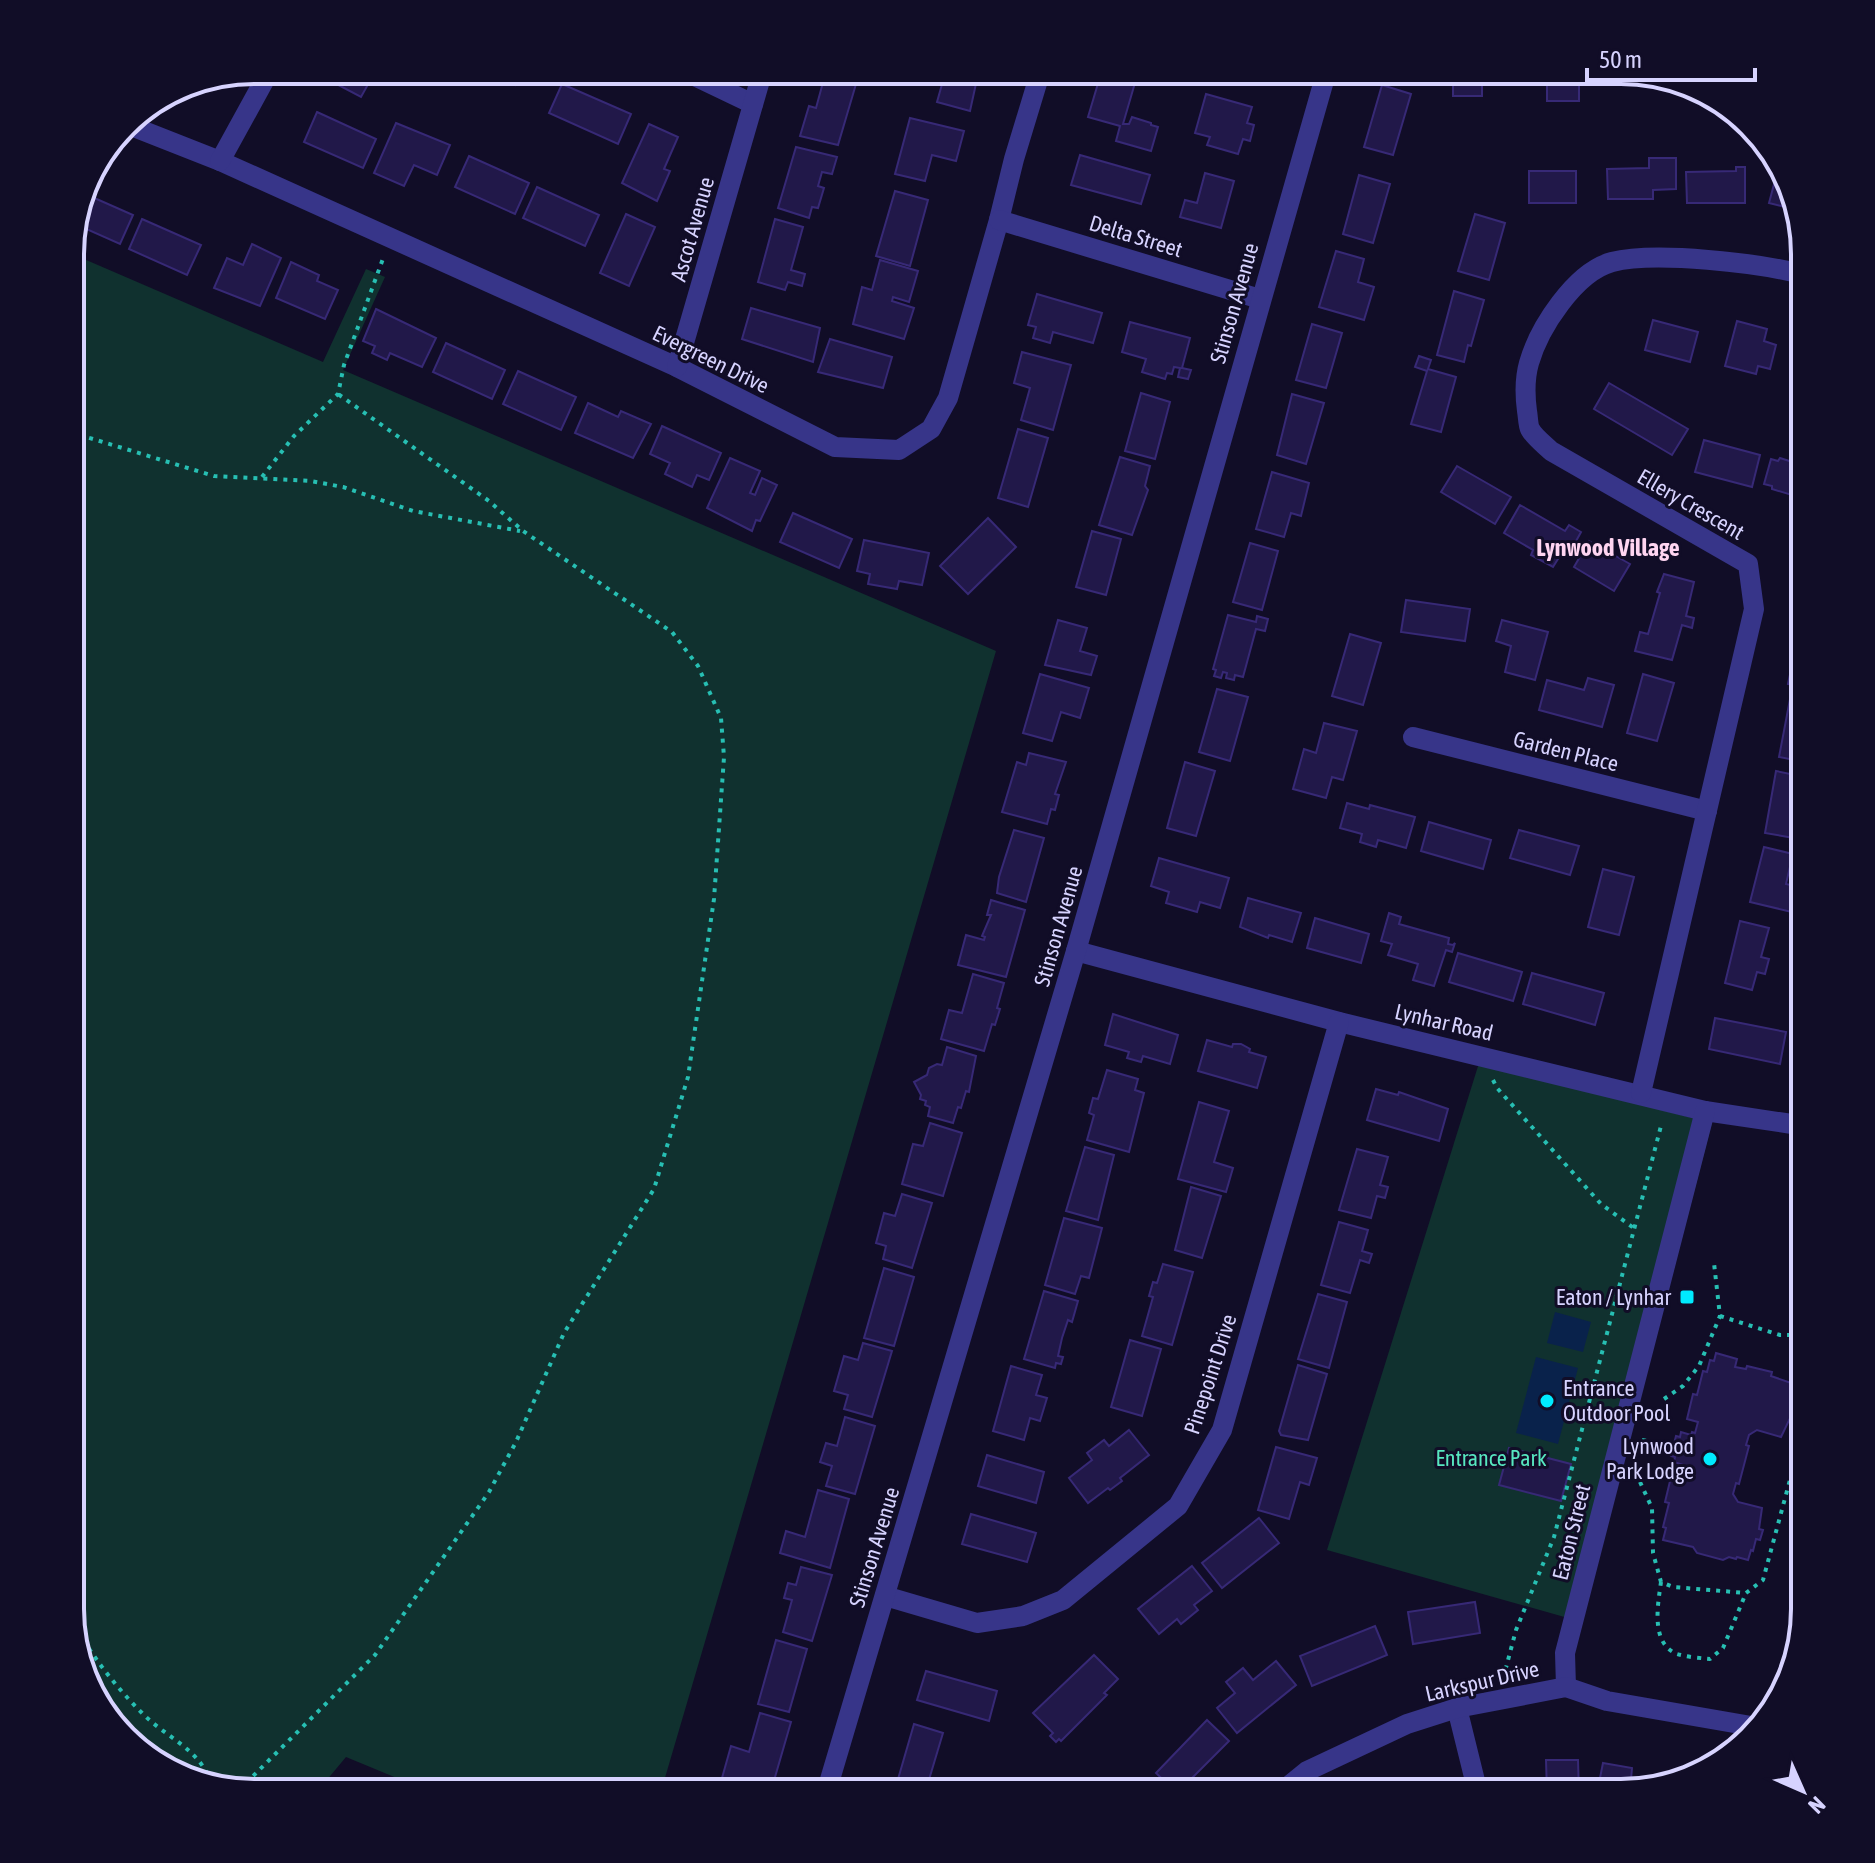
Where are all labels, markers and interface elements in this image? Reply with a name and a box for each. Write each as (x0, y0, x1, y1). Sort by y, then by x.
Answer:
scale bar (1587, 32, 1755, 82)
text: 50 m (1599, 46, 1642, 73)
street label: Ascot Avenue (665, 174, 719, 284)
street label: Delta Street (1086, 210, 1186, 262)
street label: Stinson Avenue (1204, 240, 1264, 366)
street label: Evergreen Drive (649, 320, 773, 398)
street label: Ellery Crescent (1633, 463, 1749, 545)
district label: Lynwood Village (1536, 534, 1680, 561)
street label: Garden Place (1511, 725, 1621, 777)
street label: Stinson Avenue (1028, 863, 1088, 989)
street label: Lynhar Road (1392, 998, 1496, 1046)
place label: Eaton / Lynhar (1556, 1284, 1672, 1310)
marker: Eaton / Lynhar (1678, 1288, 1696, 1306)
street label: Pinepoint Drive (1178, 1311, 1242, 1437)
place label: Entrance Outdoor Pool (1563, 1375, 1670, 1426)
marker: Entrance Outdoor Pool (1538, 1392, 1556, 1410)
place label: Lynwood Park Lodge (1606, 1433, 1694, 1484)
park label: Entrance Park (1435, 1445, 1547, 1471)
marker: Lynwood Park Lodge (1701, 1450, 1719, 1468)
street label: Eaton Street (1547, 1481, 1595, 1583)
street label: Stinson Avenue (843, 1484, 905, 1610)
street label: Larkspur Drive (1423, 1655, 1541, 1707)
north arrow (1763, 1751, 1843, 1831)
text: N (1803, 1791, 1831, 1819)

